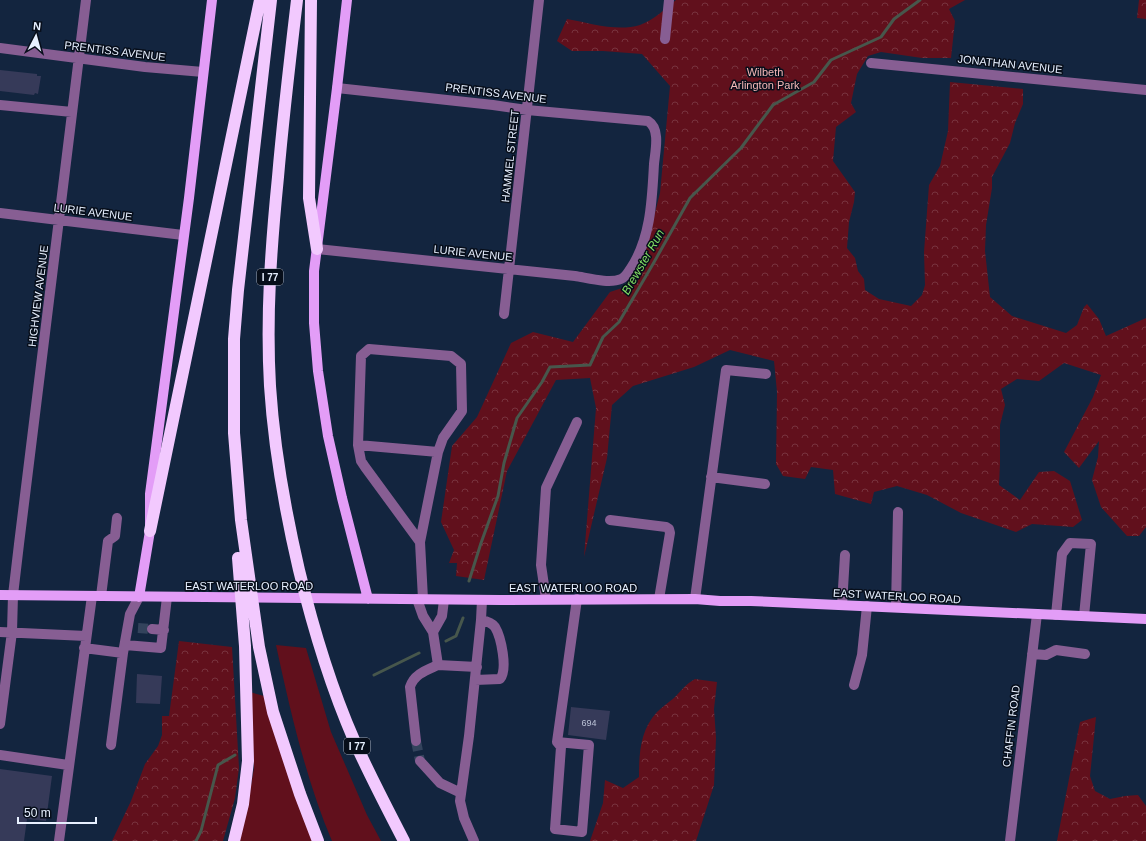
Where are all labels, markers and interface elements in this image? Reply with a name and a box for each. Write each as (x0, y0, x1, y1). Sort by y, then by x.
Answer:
north arrow (16, 16, 56, 56)
text: N (32, 20, 42, 32)
street label: PRENTISS AVENUE (64, 39, 166, 63)
street label: JONATHAN AVENUE (957, 53, 1063, 75)
park label: Wilbeth Arlington Park (730, 66, 800, 91)
street label: PRENTISS AVENUE (445, 81, 547, 105)
street label: HAMMEL STREET (499, 109, 521, 203)
street label: LURIE AVENUE (53, 201, 133, 223)
water label: Brewster Run (619, 227, 667, 297)
street label: LURIE AVENUE (433, 243, 513, 263)
street label: HIGHVIEW AVENUE (26, 244, 50, 348)
road number: I 77 (257, 269, 283, 285)
street label: EAST WATERLOO ROAD (185, 580, 313, 592)
street label: EAST WATERLOO ROAD (509, 582, 637, 594)
street label: EAST WATERLOO ROAD (833, 587, 961, 605)
street label: CHAFFIN ROAD (1000, 684, 1022, 768)
house number: 694 (581, 718, 597, 728)
road number: I 77 (344, 738, 370, 754)
scale bar (18, 799, 96, 825)
text: 50 m (24, 806, 51, 820)

